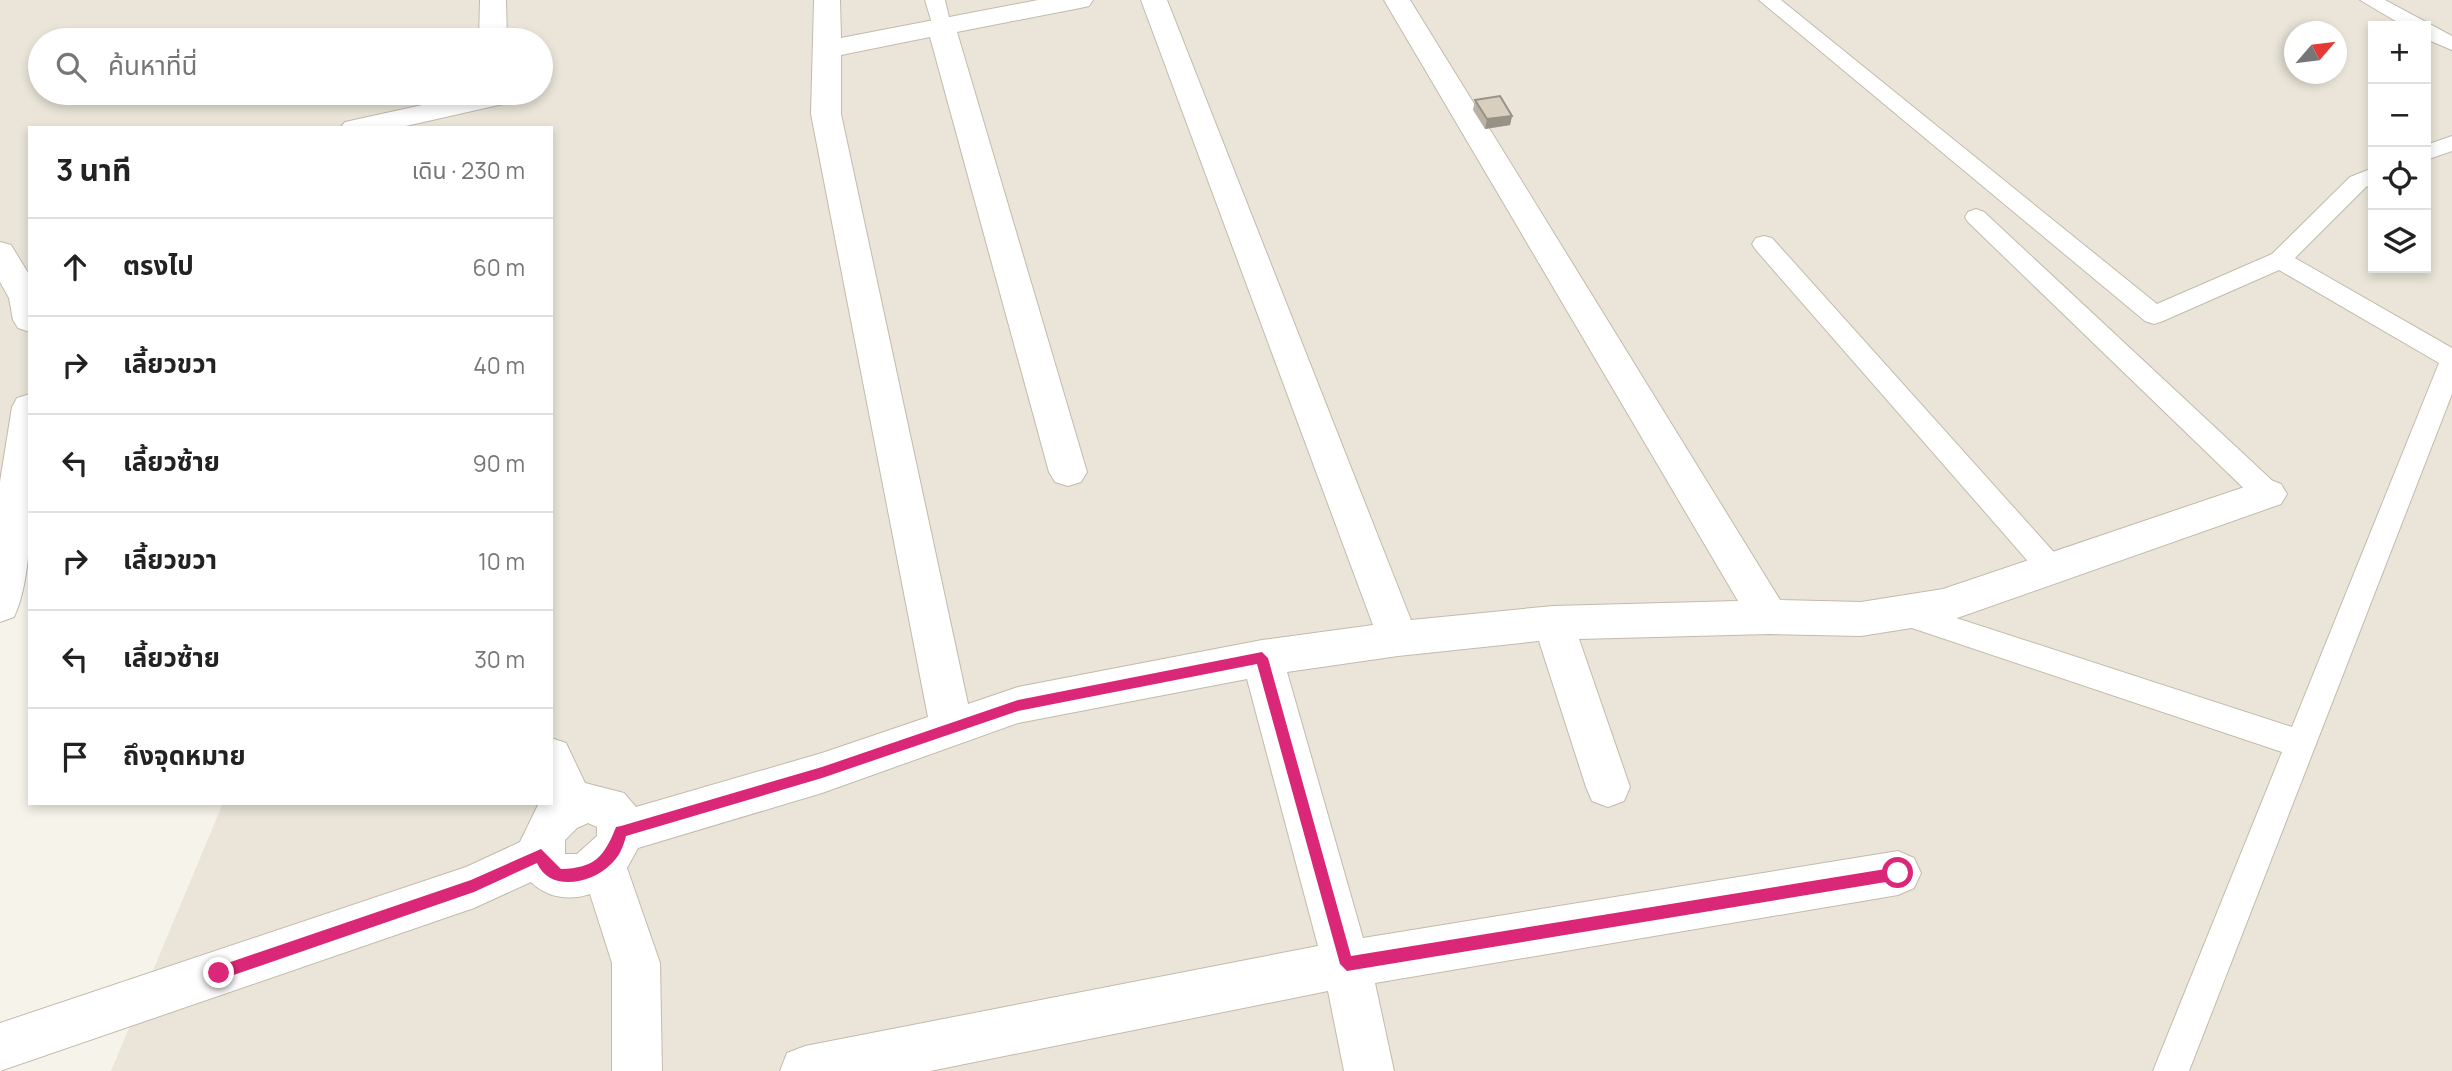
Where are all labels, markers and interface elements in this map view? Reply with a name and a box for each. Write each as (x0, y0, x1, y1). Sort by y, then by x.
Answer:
north arrow (2284, 21, 2347, 84)
map controls (2368, 21, 2431, 273)
button: + (2368, 21, 2431, 84)
search box (28, 28, 553, 105)
text: ค้นหาที่นี่ (108, 47, 198, 83)
icon: search (52, 48, 90, 86)
button: − (2368, 84, 2431, 147)
button: locate (2368, 147, 2431, 210)
text: 3 นาที (56, 149, 131, 190)
text: เดิน · 230 m (412, 154, 525, 186)
button: layers (2368, 210, 2431, 273)
text: ตรงไป (123, 247, 194, 283)
icon: ahead (56, 248, 94, 286)
text: 60 m (473, 251, 525, 283)
text: เลี้ยวขวา (123, 345, 217, 381)
icon: right (56, 346, 94, 384)
text: 40 m (473, 349, 525, 381)
text: เลี้ยวซ้าย (123, 443, 220, 479)
icon: left (56, 444, 94, 482)
text: 90 m (473, 447, 525, 479)
text: เลี้ยวขวา (123, 541, 217, 577)
icon: right (56, 542, 94, 580)
text: 10 m (478, 545, 525, 577)
text: เลี้ยวซ้าย (123, 639, 220, 675)
icon: left (56, 640, 94, 678)
text: 30 m (474, 643, 525, 675)
text: ถึงจุดหมาย (123, 737, 246, 773)
icon: arrive (56, 738, 94, 776)
route start (1882, 857, 1913, 888)
route end (203, 957, 234, 988)

